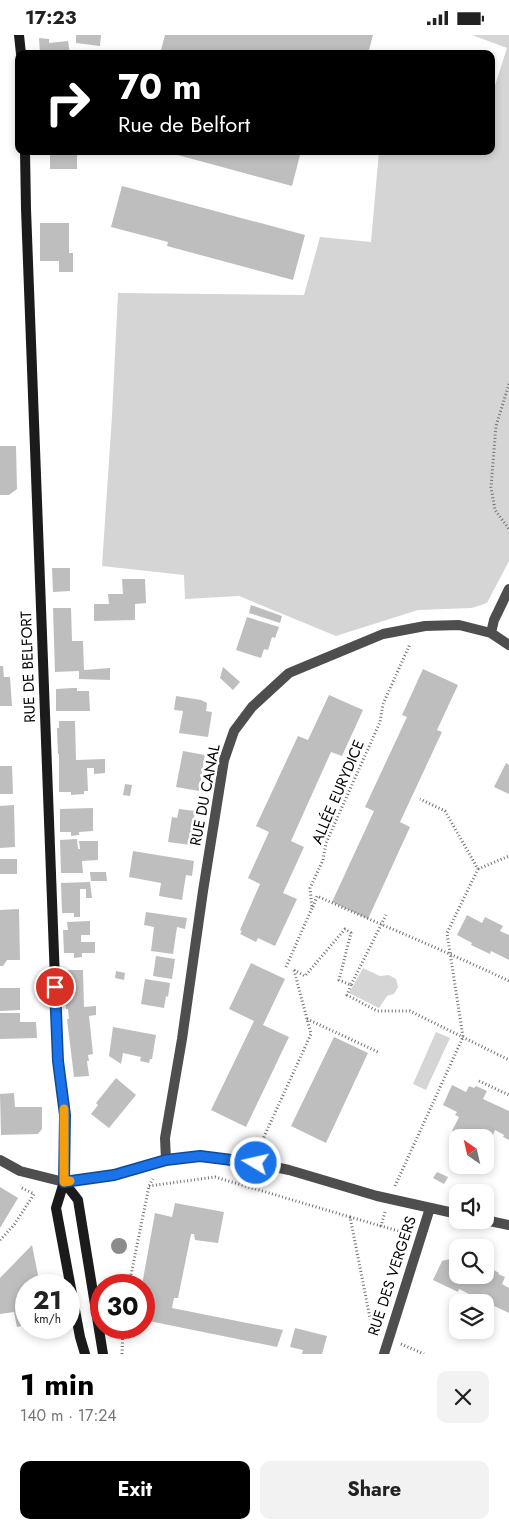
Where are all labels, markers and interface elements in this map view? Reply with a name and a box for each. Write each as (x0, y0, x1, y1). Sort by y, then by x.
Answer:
text: 17:23 (25, 4, 77, 31)
text: 70 m (118, 62, 201, 112)
icon: right (35, 70, 100, 135)
text: Rue de Belfort (118, 108, 250, 140)
street label: RUE DE BELFORT (15, 611, 41, 723)
street label: ALLÉE EURYDICE (306, 736, 370, 848)
street label: RUE DU CANAL (184, 742, 226, 848)
pin (34, 966, 76, 1008)
icon: arrive (41, 973, 69, 1001)
north arrow (449, 1129, 494, 1174)
map controls (449, 1129, 494, 1339)
position arrow (229, 1136, 281, 1188)
button: sound (449, 1184, 494, 1229)
street label: RUE DES VERGERS (362, 1213, 422, 1339)
button: search (449, 1239, 494, 1284)
speed limit sign: 30 (90, 1274, 155, 1339)
text: 21 (33, 1282, 62, 1318)
button: layers (449, 1294, 494, 1339)
text: km/h (34, 1310, 61, 1328)
text: 1 min (20, 1363, 94, 1406)
button: close (437, 1371, 489, 1423)
text: 140 m · 17:24 (20, 1404, 117, 1427)
button: Exit (20, 1461, 250, 1519)
button: Share (260, 1461, 489, 1519)

